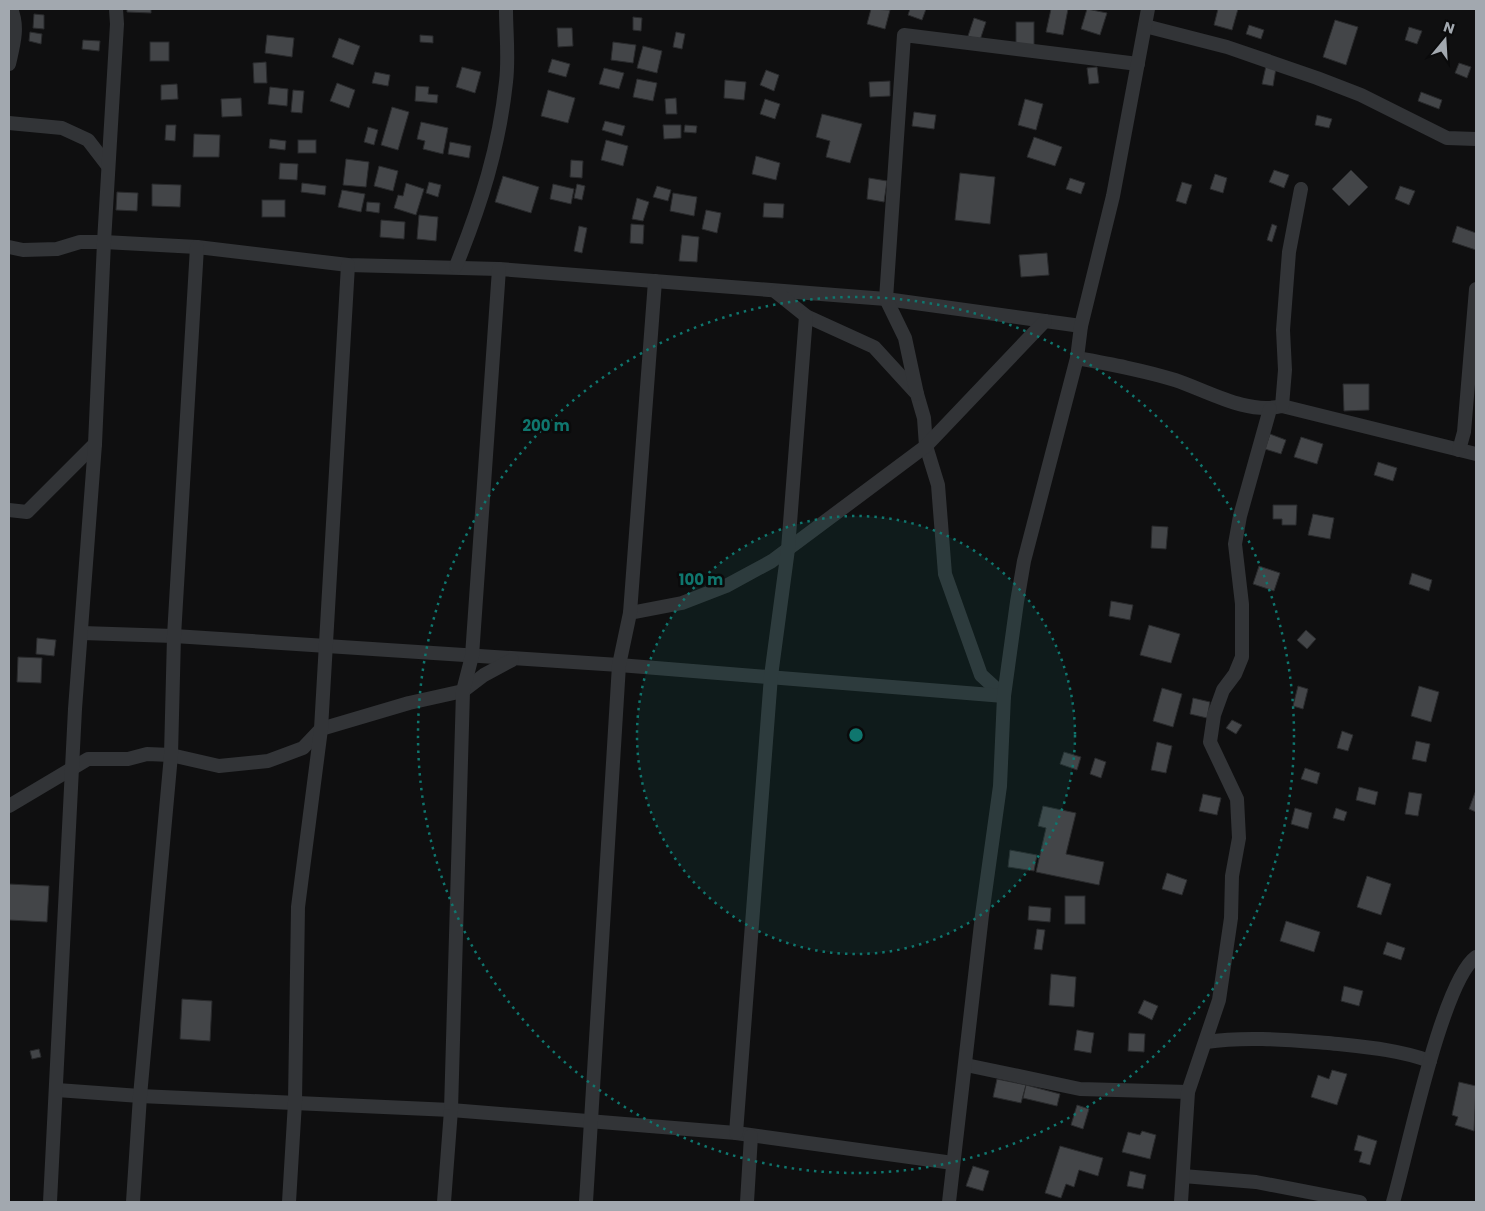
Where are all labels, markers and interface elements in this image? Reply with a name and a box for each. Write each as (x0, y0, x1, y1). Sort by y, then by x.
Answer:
north arrow (1420, 15, 1470, 65)
text: N (1441, 16, 1457, 39)
text: 200 m (522, 415, 570, 436)
text: 100 m (679, 569, 723, 590)
centre of rings (847, 726, 865, 744)

